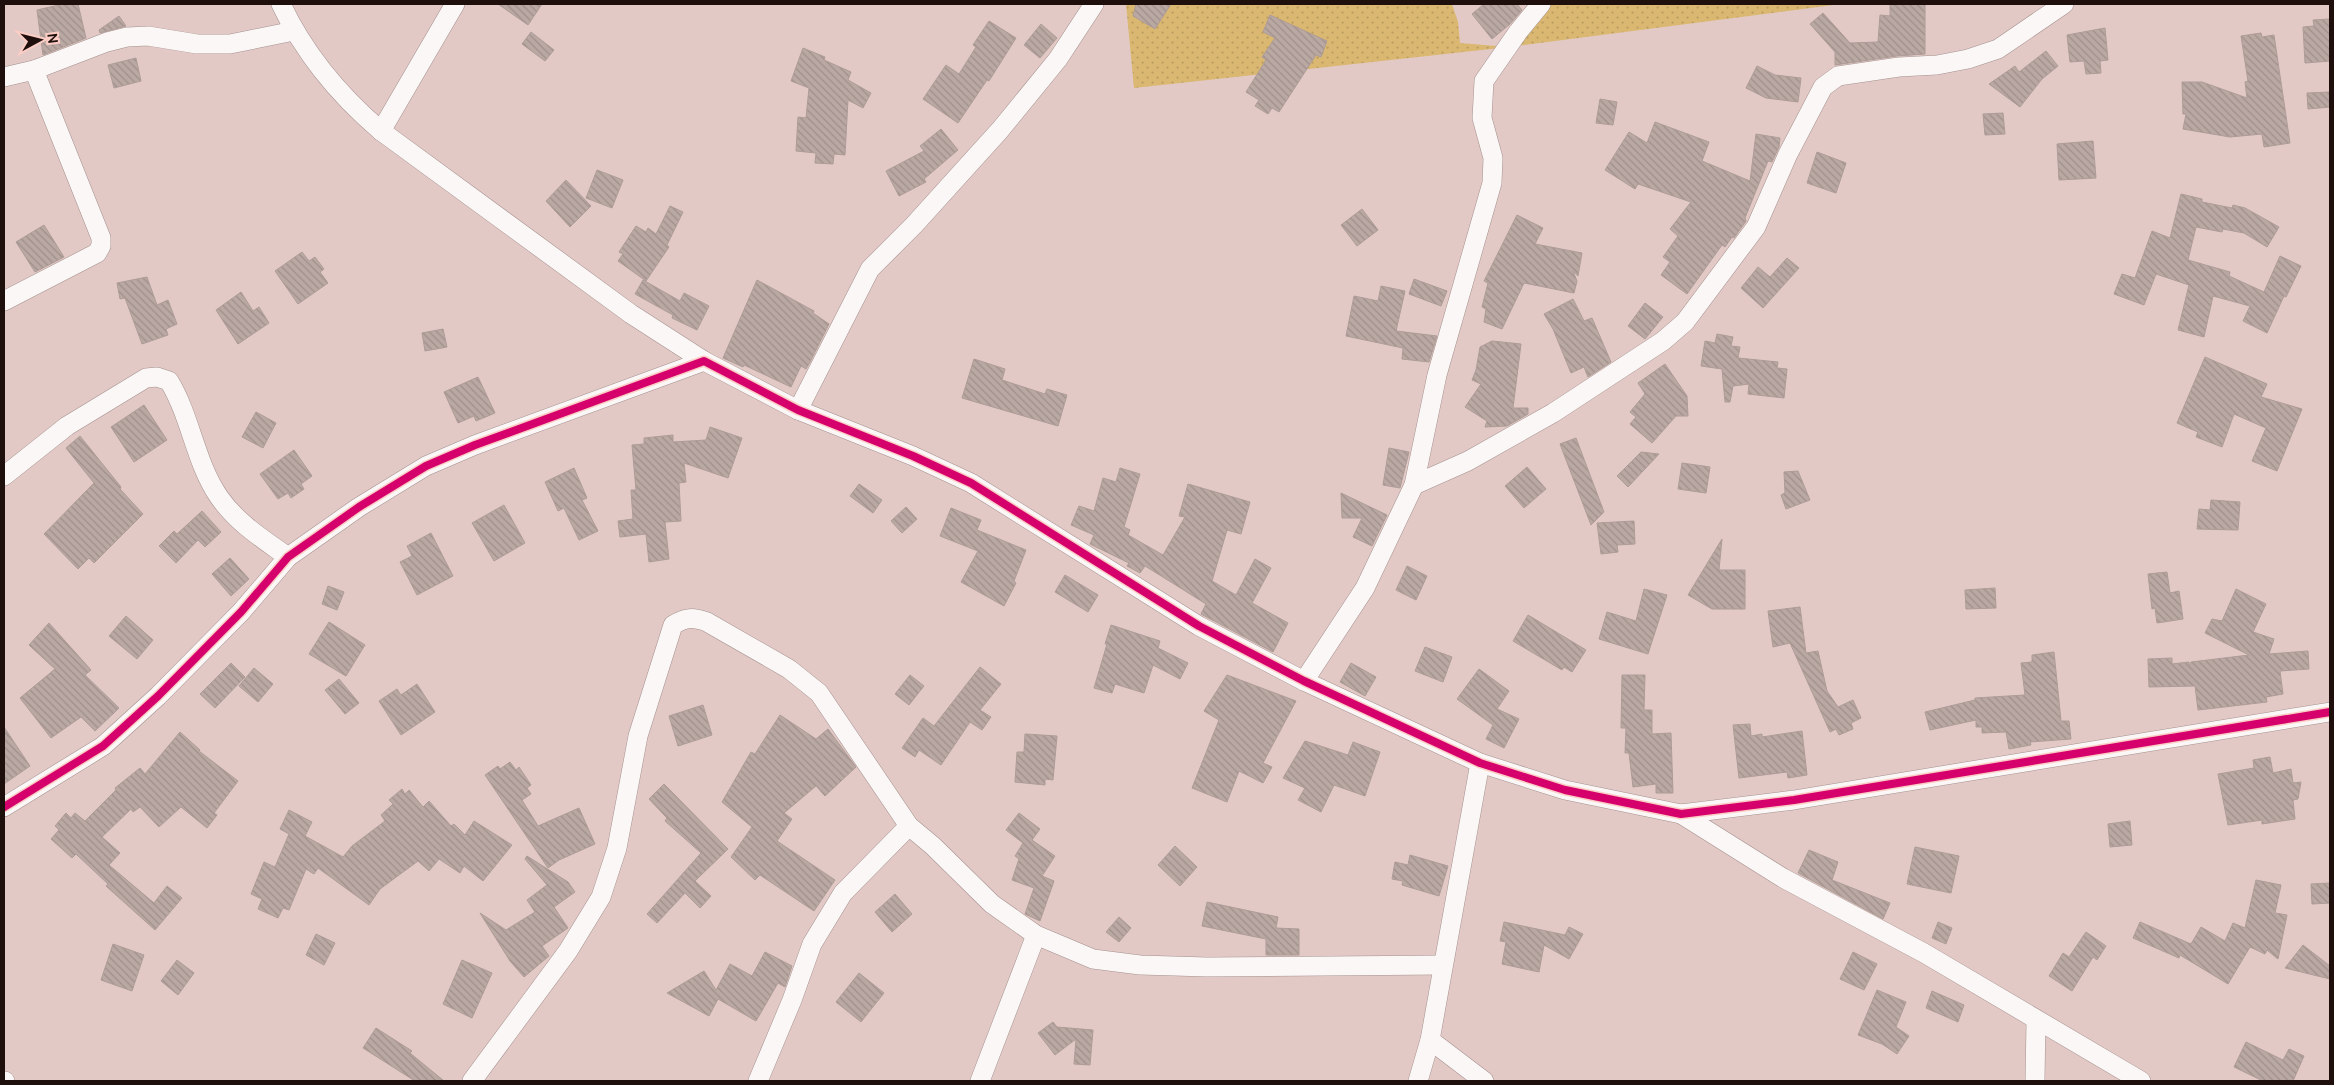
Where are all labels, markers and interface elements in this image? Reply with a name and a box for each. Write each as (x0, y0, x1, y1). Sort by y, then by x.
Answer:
north arrow (15, 15, 65, 65)
text: N (44, 32, 61, 45)

